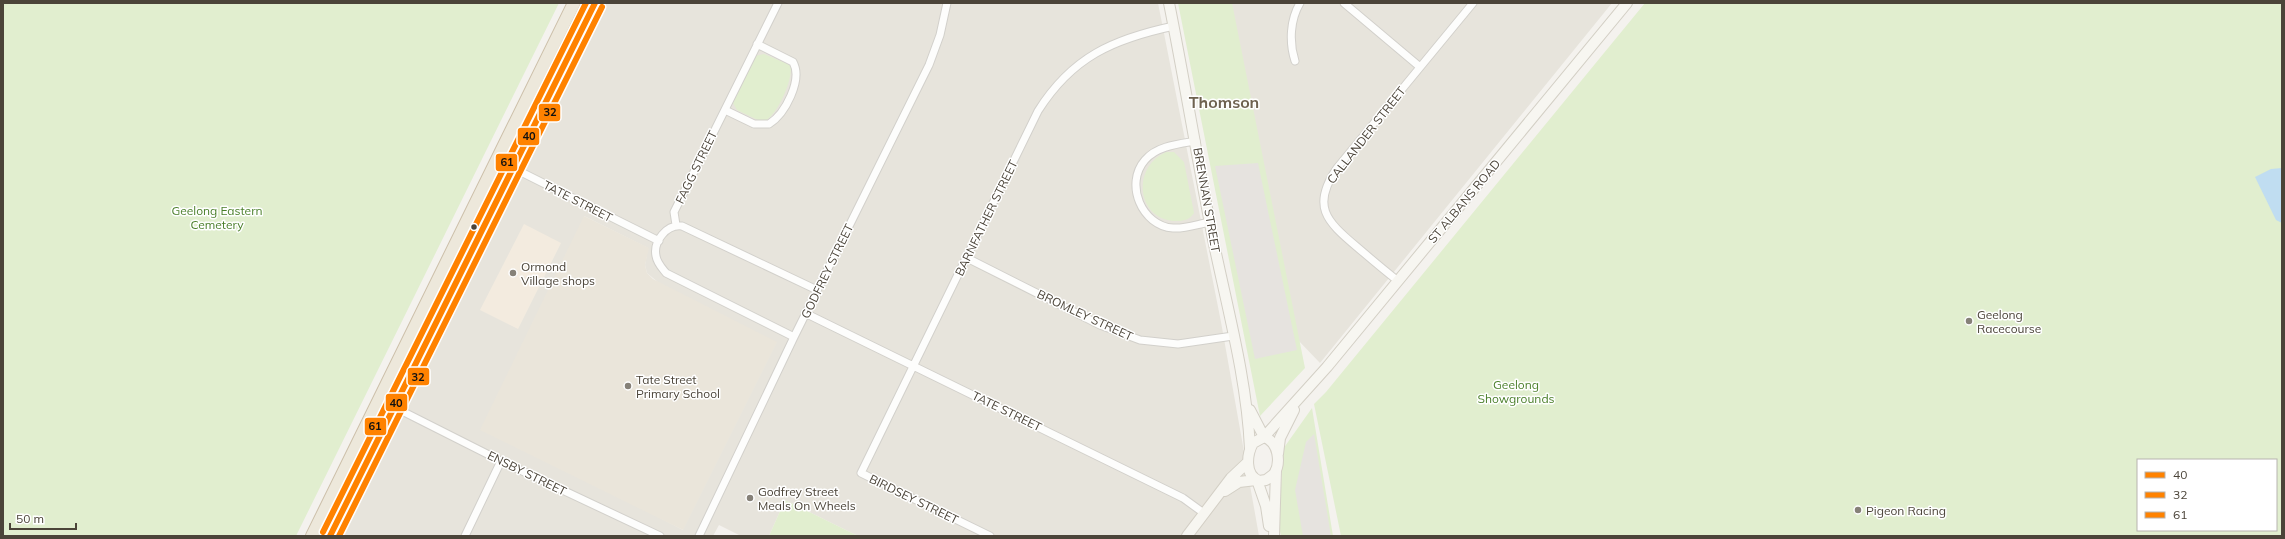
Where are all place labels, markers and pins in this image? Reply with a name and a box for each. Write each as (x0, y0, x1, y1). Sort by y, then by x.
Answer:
unlabelled marker (469, 222, 479, 232)
place label: Ormond Village shops (521, 259, 595, 288)
marker: Ormond Village shops (508, 268, 518, 278)
place label: Geelong Racecourse (1977, 307, 2041, 336)
marker: Geelong Racecourse (1964, 316, 1974, 326)
place label: Tate Street Primary School (636, 372, 720, 401)
marker: Tate Street Primary School (623, 381, 633, 391)
place label: Godfrey Street Meals On Wheels (758, 484, 856, 513)
marker: Godfrey Street Meals On Wheels (745, 493, 755, 503)
place label: Pigeon Racing (1866, 503, 1946, 518)
marker: Pigeon Racing (1853, 505, 1863, 515)

